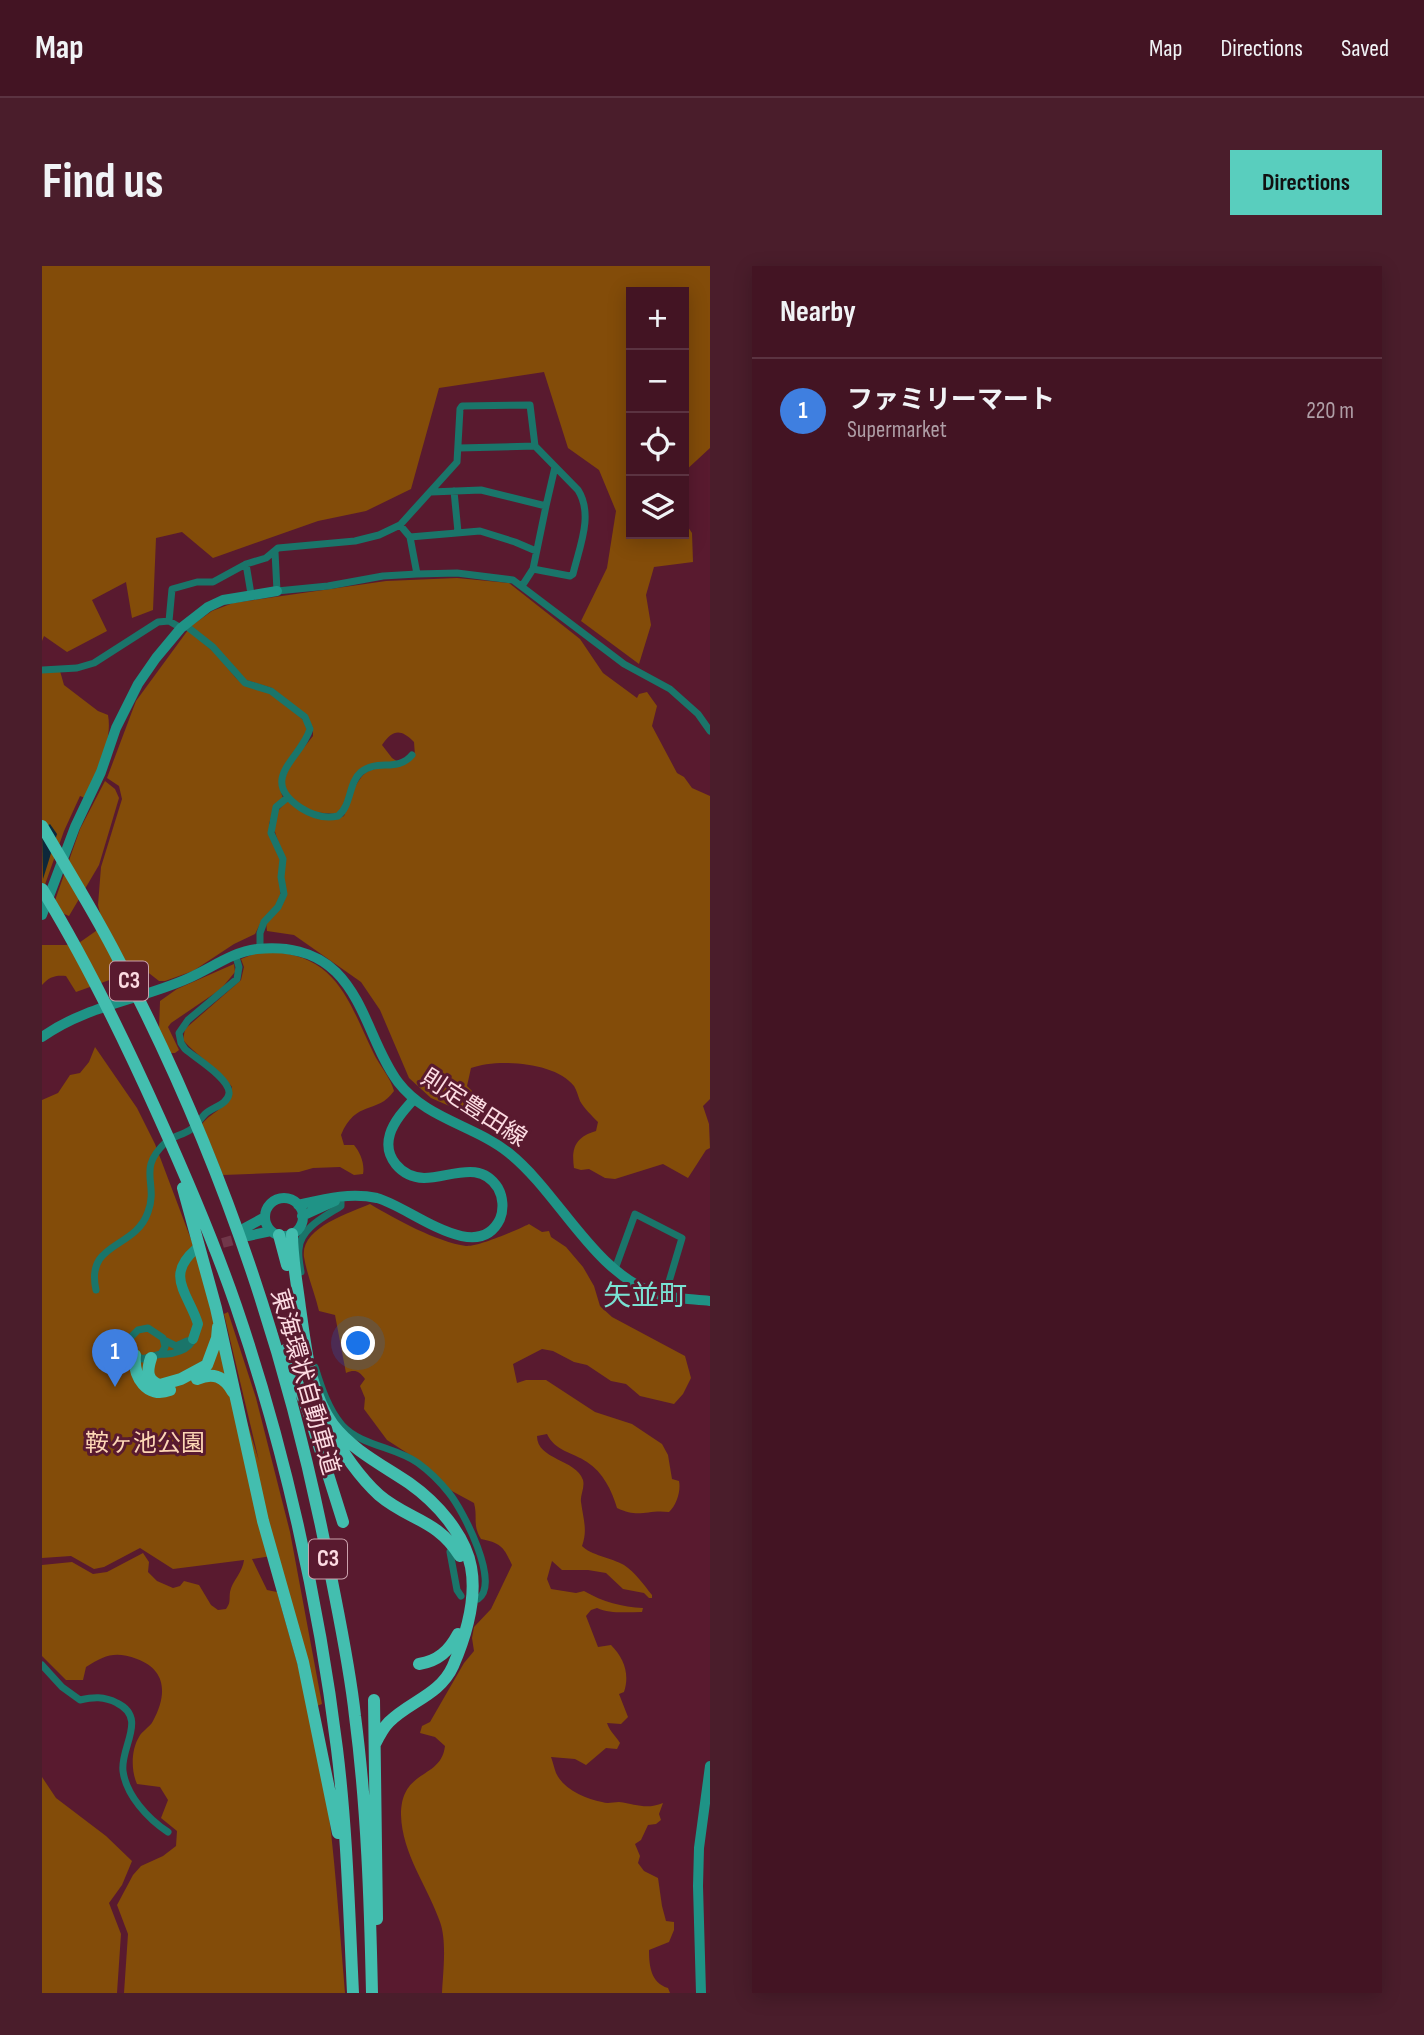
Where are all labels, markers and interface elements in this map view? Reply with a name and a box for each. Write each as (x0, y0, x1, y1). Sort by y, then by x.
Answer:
text: Map (35, 28, 84, 68)
text: Map (1149, 34, 1182, 63)
text: Directions (1220, 34, 1303, 63)
text: Saved (1341, 34, 1389, 63)
button: Directions (1230, 150, 1382, 215)
text: Find us (42, 153, 164, 212)
map controls (626, 287, 689, 539)
button: + (626, 287, 689, 350)
text: Nearby (780, 294, 856, 330)
button: − (626, 350, 689, 413)
text: ファミリーマート (847, 385, 1055, 416)
text: 1 (798, 397, 808, 425)
text: 220 m (1306, 397, 1354, 425)
button: locate (626, 413, 689, 476)
text: Supermarket (847, 416, 947, 444)
button: layers (626, 476, 689, 539)
road number: C3 (110, 961, 148, 1000)
street label: 則定豊田線 (416, 1063, 532, 1153)
district label: 矢並町 (603, 1280, 687, 1313)
street label: 東海環状自動車道 (265, 1286, 345, 1478)
your location (341, 1326, 375, 1360)
pin: 1 (92, 1329, 138, 1387)
park label: 鞍ヶ池公園 (85, 1429, 205, 1458)
road number: C3 (309, 1540, 347, 1578)

